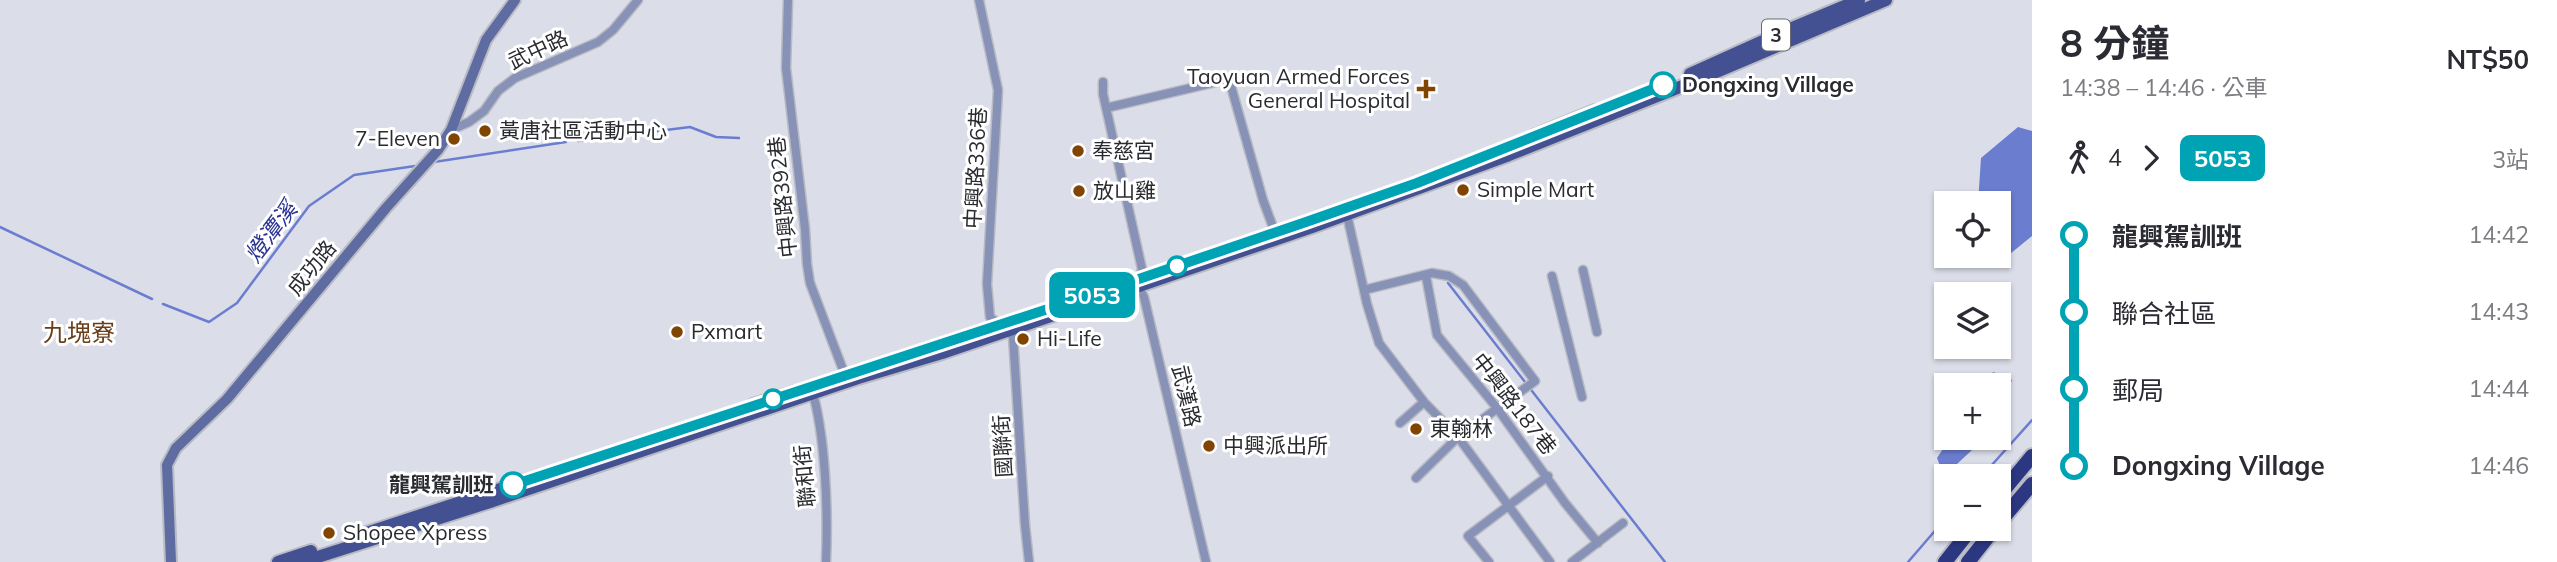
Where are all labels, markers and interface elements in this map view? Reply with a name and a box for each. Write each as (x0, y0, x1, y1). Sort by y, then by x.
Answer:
text: 8 分鐘 (2060, 19, 2169, 67)
road number: 3 (1762, 20, 1790, 50)
street label: 武中路 (504, 24, 572, 74)
text: NT$50 (2446, 43, 2529, 76)
place label: Taoyuan Armed Forces General Hospital (1187, 63, 1410, 113)
place label: Dongxing Village (1682, 71, 1854, 97)
marker: Dongxing Village (1650, 72, 1676, 98)
text: 14:38 – 14:46 · 公車 (2060, 73, 2268, 102)
marker: Taoyuan Armed Forces General Hospital (1416, 79, 1436, 99)
street label: 中興路336巷 (959, 106, 991, 229)
place label: 黃唐社區活動中心 (499, 117, 667, 143)
marker: 黃唐社區活動中心 (477, 123, 493, 139)
place label: 7-Eleven (355, 125, 440, 151)
marker: 7-Eleven (446, 131, 462, 147)
street label: 中興路392巷 (763, 135, 801, 259)
place label: 奉慈宮 (1092, 137, 1155, 163)
icon: walk (2060, 139, 2098, 177)
icon: forward (2132, 139, 2170, 177)
marker: 奉慈宮 (1070, 143, 1086, 159)
text: 4 (2108, 143, 2122, 172)
text: 5053 (2194, 143, 2251, 173)
text: 3站 (2492, 145, 2529, 174)
place label: Simple Mart (1477, 176, 1594, 202)
place label: 放山雞 (1093, 177, 1156, 203)
marker: Simple Mart (1455, 182, 1471, 198)
marker: 放山雞 (1071, 183, 1087, 199)
map controls (1934, 191, 2011, 541)
button: locate (1934, 191, 2011, 268)
water label: 燈潭溪 (238, 193, 305, 268)
text: 龍興駕訓班 (2112, 220, 2242, 253)
text: 14:42 (2469, 220, 2529, 249)
street label: 成功路 (281, 235, 341, 300)
unlabelled marker (1167, 256, 1187, 276)
line badge: 5053 (1043, 272, 1141, 318)
text: 5053 (1063, 280, 1121, 310)
button: layers (1934, 282, 2011, 359)
text: 聯合社區 (2112, 297, 2216, 330)
text: 14:43 (2469, 297, 2529, 326)
district label: 九塊寮 (43, 317, 115, 347)
place label: Pxmart (691, 318, 762, 344)
marker: Pxmart (669, 324, 685, 340)
place label: Hi-Life (1037, 325, 1102, 351)
marker: Hi-Life (1015, 331, 1031, 347)
street label: 中興路187巷 (1467, 347, 1563, 459)
street label: 武漢路 (1167, 362, 1207, 429)
button: + (1934, 373, 2011, 450)
text: 郵局 (2112, 374, 2164, 407)
text: 14:44 (2469, 374, 2529, 403)
unlabelled marker (763, 389, 783, 409)
street label: 國聯街 (987, 414, 1017, 478)
place label: 東翰林 (1430, 415, 1493, 441)
marker: 東翰林 (1408, 421, 1424, 437)
place label: 中興派出所 (1223, 432, 1328, 458)
marker: 中興派出所 (1201, 438, 1217, 454)
street label: 聯和街 (788, 444, 820, 509)
text: Dongxing Village (2112, 449, 2325, 482)
text: 14:46 (2469, 451, 2529, 480)
button: − (1934, 464, 2011, 541)
place label: 龍興駕訓班 (389, 471, 494, 497)
marker: 龍興駕訓班 (500, 472, 526, 498)
place label: Shopee Xpress (343, 519, 487, 545)
marker: Shopee Xpress (321, 525, 337, 541)

